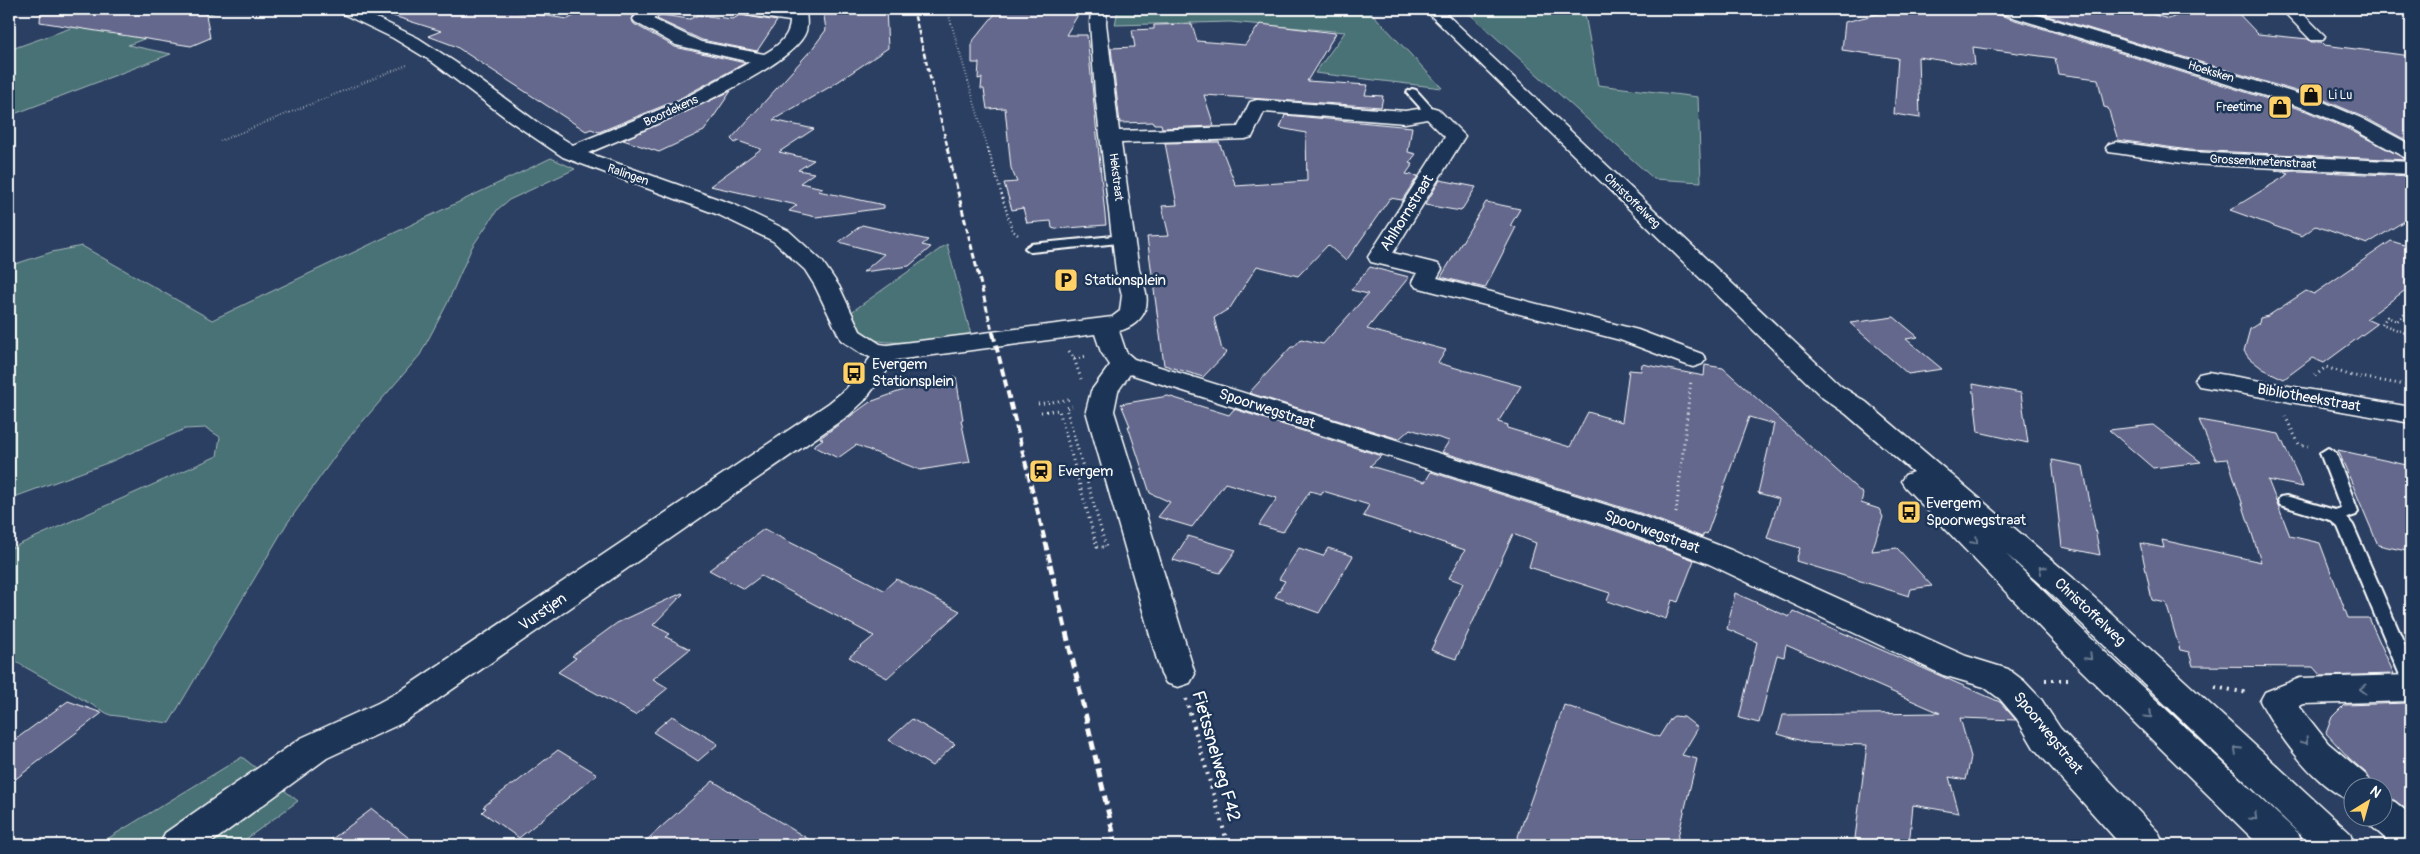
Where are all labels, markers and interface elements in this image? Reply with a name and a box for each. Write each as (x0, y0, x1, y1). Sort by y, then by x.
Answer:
street label: Hoeksken (2186, 58, 2236, 86)
shop icon: Li Lu (2298, 82, 2324, 108)
place label: Li Lu (2328, 88, 2352, 103)
street label: Boordekens (641, 92, 701, 130)
shop icon: Freetime (2267, 94, 2293, 120)
place label: Freetime (2216, 100, 2262, 115)
street label: Hekstraat (1106, 152, 1126, 202)
street label: Grossenknetenstraat (2209, 152, 2317, 172)
street label: Ralingen (605, 161, 651, 189)
street label: Ahlhornstraat (1376, 170, 1439, 255)
street label: Christoffelweg (1601, 170, 1663, 232)
parking icon: Stationsplein (1053, 267, 1079, 293)
place label: Stationsplein (1084, 271, 1166, 290)
place label: Evergem Stationsplein (872, 355, 954, 391)
bus stop icon: Evergem Stationsplein (841, 360, 867, 386)
street label: Bibliotheekstraat (2256, 380, 2363, 417)
street label: Spoorwegstraat (1217, 385, 1318, 434)
station icon: Evergem (1028, 458, 1054, 484)
place label: Evergem (1058, 462, 1113, 481)
place label: Evergem Spoorwegstraat (1926, 494, 2027, 530)
bus stop icon: Evergem Spoorwegstraat (1896, 499, 1922, 525)
street label: Spoorwegstraat (1602, 506, 1703, 558)
one-way arrow (1969, 535, 1978, 544)
one-way arrow (2039, 565, 2048, 574)
street label: Christoffelweg (2050, 574, 2130, 650)
street label: Vurstjen (516, 589, 570, 635)
one-way arrow (2083, 651, 2092, 660)
one-way arrow (2358, 684, 2366, 695)
street label: Fietssnelweg F42 (1186, 688, 1246, 824)
street label: Spoorwegstraat (2009, 688, 2087, 779)
one-way arrow (2143, 709, 2152, 718)
one-way arrow (2299, 735, 2307, 744)
one-way arrow (2234, 747, 2243, 756)
north arrow (2342, 776, 2392, 826)
text: N (2367, 782, 2384, 802)
one-way arrow (2249, 811, 2258, 820)

